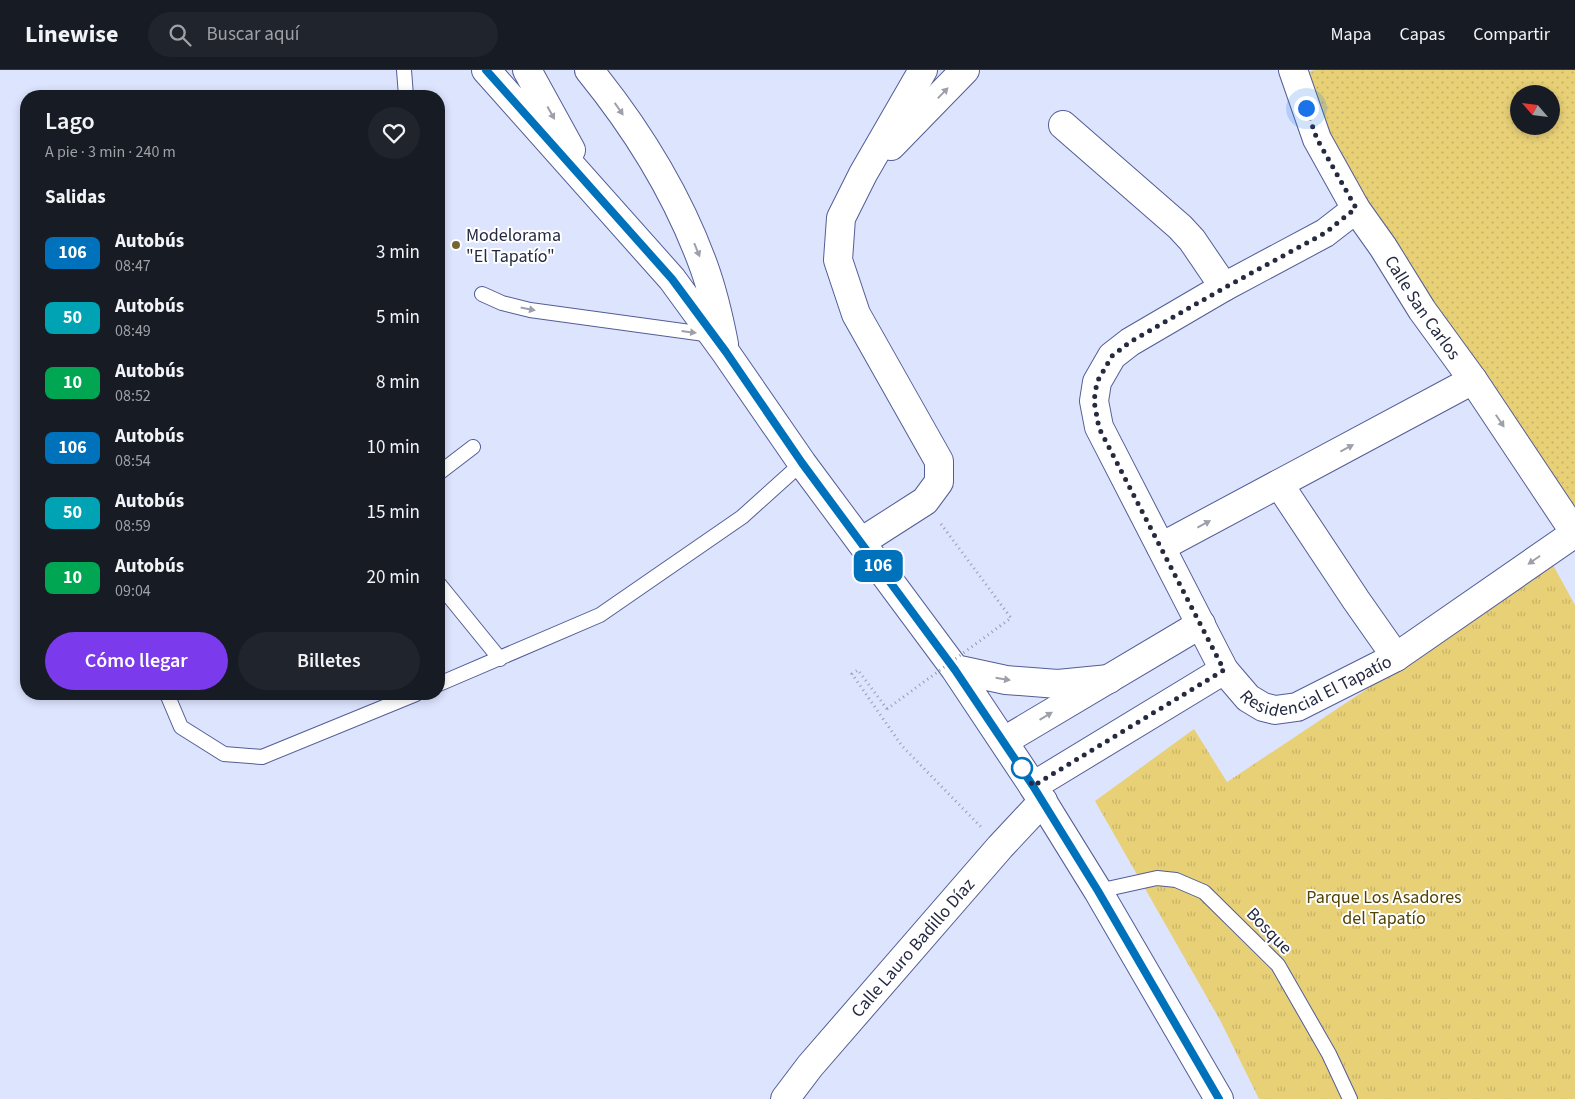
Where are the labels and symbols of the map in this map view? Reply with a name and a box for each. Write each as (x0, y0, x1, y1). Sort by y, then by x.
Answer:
north arrow (1510, 85, 1560, 135)
one-way arrow (936, 87, 948, 99)
your location (1294, 96, 1319, 121)
one-way arrow (614, 102, 624, 116)
one-way arrow (547, 106, 555, 120)
place label: Modelorama "El Tapatío" (466, 223, 561, 269)
marker: Modelorama "El Tapatío" (450, 239, 462, 251)
one-way arrow (694, 243, 702, 258)
street label: Calle San Carlos (1379, 250, 1467, 365)
one-way arrow (520, 305, 535, 313)
one-way arrow (681, 328, 697, 336)
one-way arrow (1495, 414, 1505, 427)
one-way arrow (1340, 443, 1354, 452)
one-way arrow (1197, 520, 1211, 528)
line badge: 106 (849, 550, 907, 582)
one-way arrow (1528, 555, 1541, 565)
street label: Residencial El Tapatío (1234, 649, 1396, 723)
one-way arrow (996, 675, 1012, 683)
one-way arrow (1039, 712, 1052, 721)
unlabelled marker (1011, 757, 1033, 779)
street label: Calle Lauro Badillo Díaz (845, 872, 980, 1023)
park label: Parque Los Asadores del Tapatío (1306, 885, 1462, 931)
street label: Bosque (1240, 902, 1298, 960)

